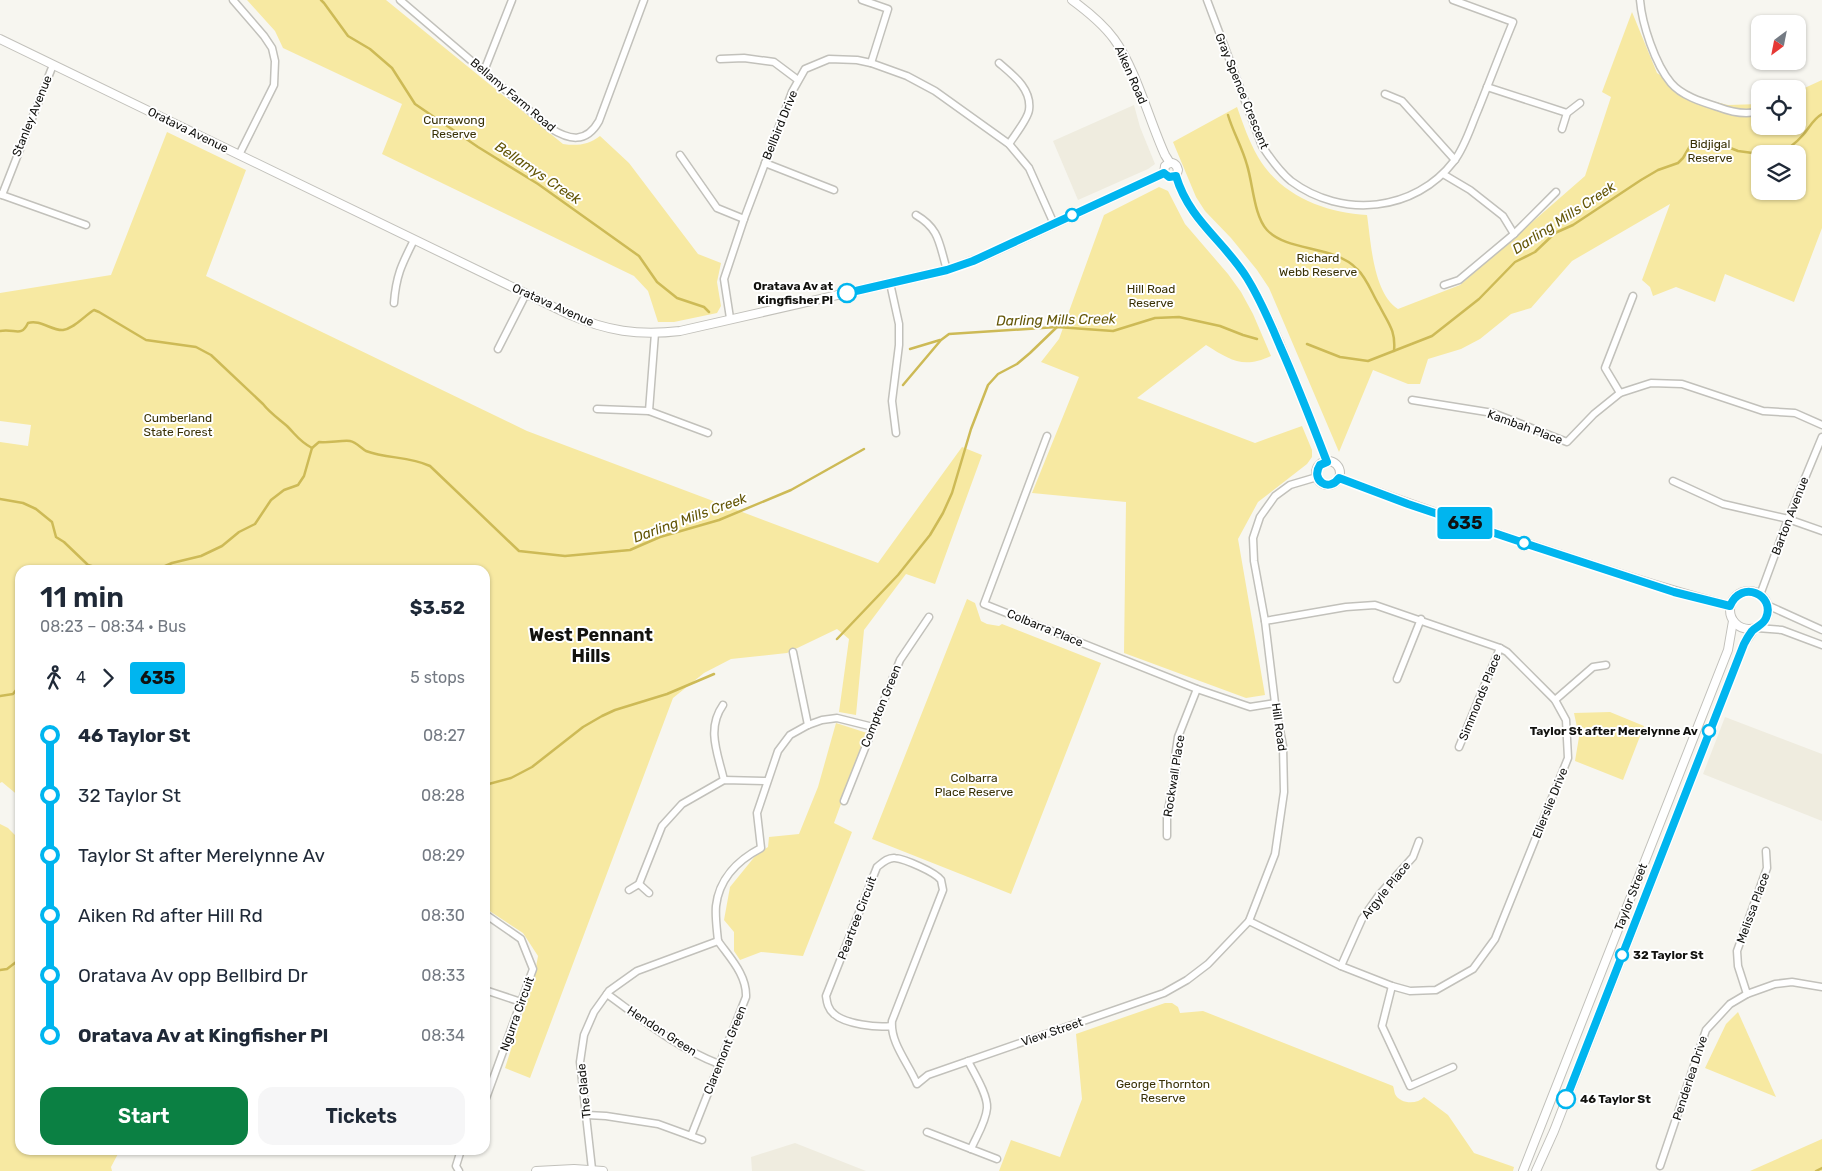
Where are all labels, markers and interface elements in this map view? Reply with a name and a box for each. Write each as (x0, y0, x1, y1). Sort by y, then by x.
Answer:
north arrow (1751, 15, 1806, 70)
map controls (1751, 15, 1806, 200)
street label: Gray Spence Crescent (1212, 31, 1272, 151)
street label: Aiken Road (1112, 44, 1150, 106)
street label: Bellamy Farm Road (468, 55, 558, 135)
street label: Stanley Avenue (9, 73, 55, 159)
button: locate (1751, 80, 1806, 135)
street label: Bellbird Drive (760, 88, 800, 162)
street label: Oratava Avenue (145, 104, 231, 156)
park label: Currawong Reserve (423, 113, 485, 141)
park label: Bidjigal Reserve (1687, 137, 1733, 165)
water label: Bellamys Creek (492, 138, 585, 208)
button: layers (1751, 145, 1806, 200)
water label: Darling Mills Creek (1509, 178, 1620, 258)
unlabelled marker (1065, 208, 1079, 222)
park label: Richard Webb Reserve (1279, 251, 1357, 279)
place label: Oratava Av at Kingfisher Pl (753, 279, 833, 307)
street label: Oratava Avenue (510, 281, 596, 329)
park label: Hill Road Reserve (1127, 282, 1175, 310)
marker: Oratava Av at Kingfisher Pl (837, 283, 857, 303)
water label: Darling Mills Creek (996, 310, 1117, 330)
street label: Kambah Place (1485, 407, 1565, 447)
park label: Cumberland State Forest (144, 411, 213, 439)
street label: Barton Avenue (1769, 475, 1811, 557)
water label: Darling Mills Creek (631, 489, 750, 546)
line badge: 635 (1436, 507, 1494, 539)
text: 635 (1447, 512, 1483, 534)
unlabelled marker (1517, 536, 1531, 550)
text: 11 min (40, 581, 124, 614)
text: $3.52 (410, 596, 465, 619)
street label: Colbarra Place (1005, 606, 1085, 650)
text: 08:23 – 08:34 · Bus (40, 617, 186, 636)
district label: West Pennant Hills (529, 624, 653, 667)
street label: Simmonds Place (1456, 651, 1504, 743)
street label: Compton Green (858, 663, 904, 749)
icon: walk (40, 664, 68, 692)
icon: forward (94, 664, 122, 692)
text: 635 (140, 667, 175, 689)
text: 4 (76, 668, 86, 687)
text: 5 stops (410, 668, 465, 687)
street label: Hill Road (1269, 702, 1289, 752)
text: 46 Taylor St (78, 724, 190, 747)
place label: Taylor St after Merelynne Av (1530, 724, 1698, 738)
marker: Taylor St after Merelynne Av (1702, 724, 1716, 738)
text: 08:27 (423, 726, 465, 745)
street label: Rockwall Place (1161, 734, 1187, 818)
street label: Ellerslie Drive (1529, 765, 1571, 840)
park label: Colbarra Place Reserve (935, 771, 1014, 799)
text: 32 Taylor St (78, 784, 181, 807)
text: 08:28 (421, 786, 465, 805)
text: Taylor St after Merelynne Av (78, 844, 325, 867)
text: 08:29 (422, 846, 465, 865)
street label: Argyle Place (1359, 858, 1413, 921)
street label: Taylor Street (1612, 861, 1650, 933)
street label: Melissa Place (1734, 870, 1772, 945)
street label: Peartree Circuit (835, 874, 879, 962)
text: Aiken Rd after Hill Rd (78, 904, 263, 927)
text: 08:30 (421, 906, 465, 925)
marker: 32 Taylor St (1615, 948, 1629, 962)
place label: 32 Taylor St (1633, 948, 1704, 962)
text: Oratava Av opp Bellbird Dr (78, 964, 308, 987)
text: 08:33 (421, 966, 465, 985)
street label: Ngurra Circuit (497, 975, 537, 1053)
street label: Hendon Green (625, 1003, 699, 1059)
street label: Claremont Green (701, 1004, 749, 1096)
street label: View Street (1019, 1015, 1085, 1049)
text: Oratava Av at Kingfisher Pl (78, 1024, 328, 1047)
text: 08:34 (421, 1026, 465, 1045)
street label: Penderlea Drive (1670, 1034, 1710, 1122)
street label: The Glade (574, 1063, 594, 1119)
park label: George Thornton Reserve (1116, 1077, 1210, 1105)
button: Start (40, 1087, 248, 1145)
button: Tickets (258, 1087, 465, 1145)
marker: 46 Taylor St (1556, 1089, 1576, 1109)
place label: 46 Taylor St (1580, 1092, 1651, 1106)

